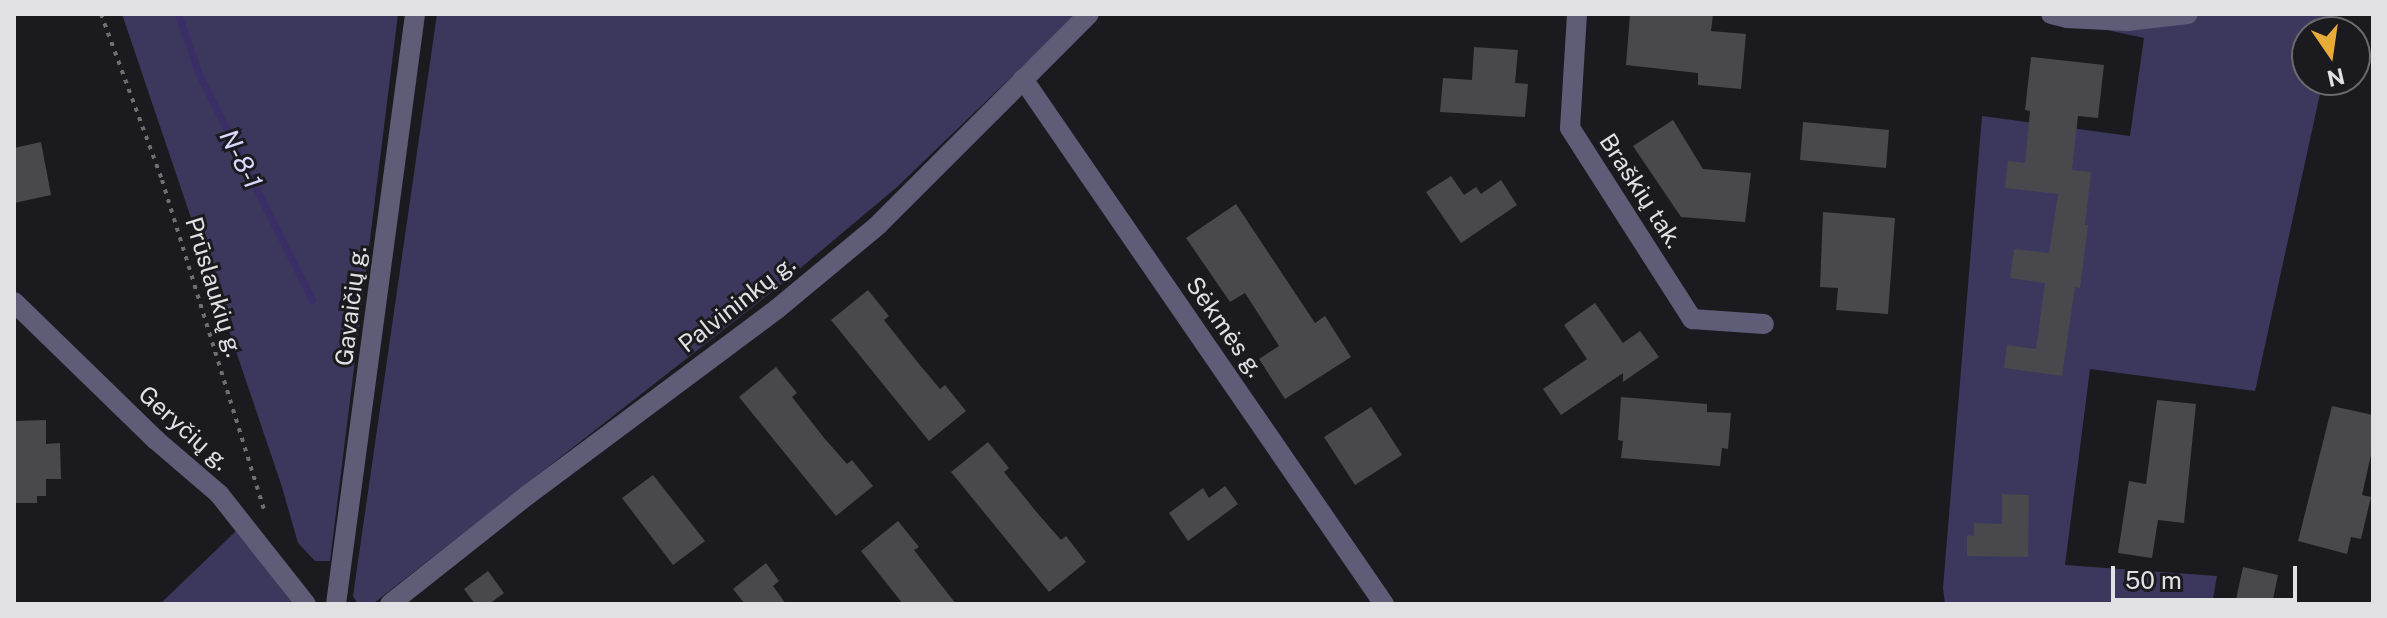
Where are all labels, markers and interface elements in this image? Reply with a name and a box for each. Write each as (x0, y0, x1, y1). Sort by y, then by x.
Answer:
north arrow (2291, 16, 2371, 96)
text: N (2325, 63, 2347, 92)
water label: N-8-1 (213, 124, 269, 194)
street label: Braškių tak. (1593, 128, 1689, 254)
street label: Prūslaukių g. (179, 214, 249, 360)
street label: Gavaičių g. (329, 244, 373, 368)
street label: Palvininkų g. (673, 249, 801, 359)
street label: Sėkmės g. (1180, 271, 1270, 383)
street label: Geryčių g. (133, 380, 235, 476)
scale bar (2115, 550, 2301, 600)
text: 50 m (2125, 566, 2182, 594)

